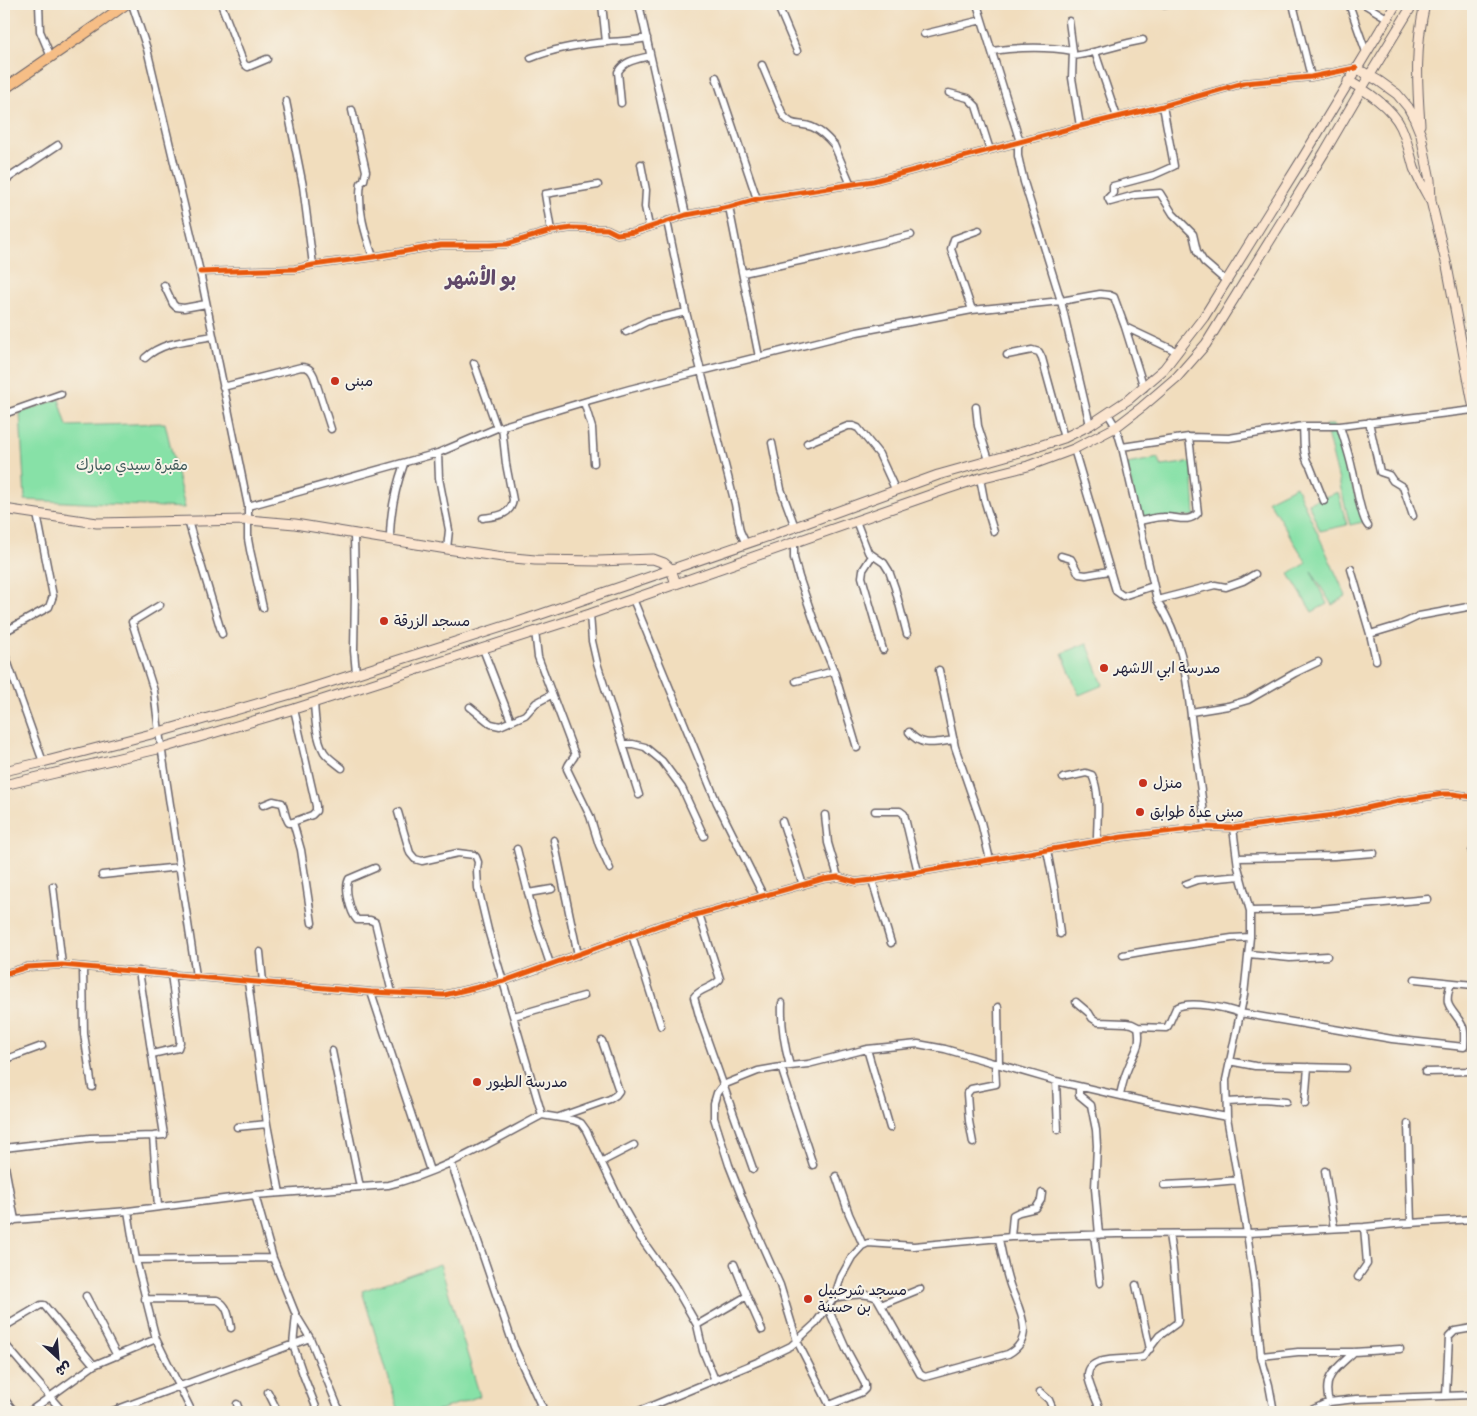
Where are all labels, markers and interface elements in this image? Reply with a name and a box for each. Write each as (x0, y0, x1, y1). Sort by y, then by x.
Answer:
district label: بو الأشهر (444, 265, 516, 291)
place label: مبنى (345, 371, 373, 391)
marker: مبنى (329, 375, 341, 387)
park label: مقبرة سيدي مبارك (76, 455, 188, 476)
place label: مسجد الزرقة (394, 611, 470, 630)
marker: مسجد الزرقة (378, 615, 390, 627)
place label: مدرسة ابي الاشهر (1113, 658, 1220, 681)
marker: مدرسة ابي الاشهر (1098, 662, 1110, 674)
place label: منزل (1153, 773, 1183, 792)
marker: منزل (1137, 777, 1149, 789)
place label: مبنى عدة طوابق (1150, 802, 1243, 822)
marker: مبنى عدة طوابق (1134, 806, 1146, 818)
place label: مدرسة الطيور (486, 1072, 568, 1091)
marker: مدرسة الطيور (471, 1076, 483, 1088)
place label: مسجد شرحبيل بن حسنة (818, 1280, 907, 1316)
marker: مسجد شرحبيل بن حسنة (802, 1293, 814, 1305)
north arrow (32, 1334, 82, 1384)
text: ش (53, 1358, 75, 1381)

